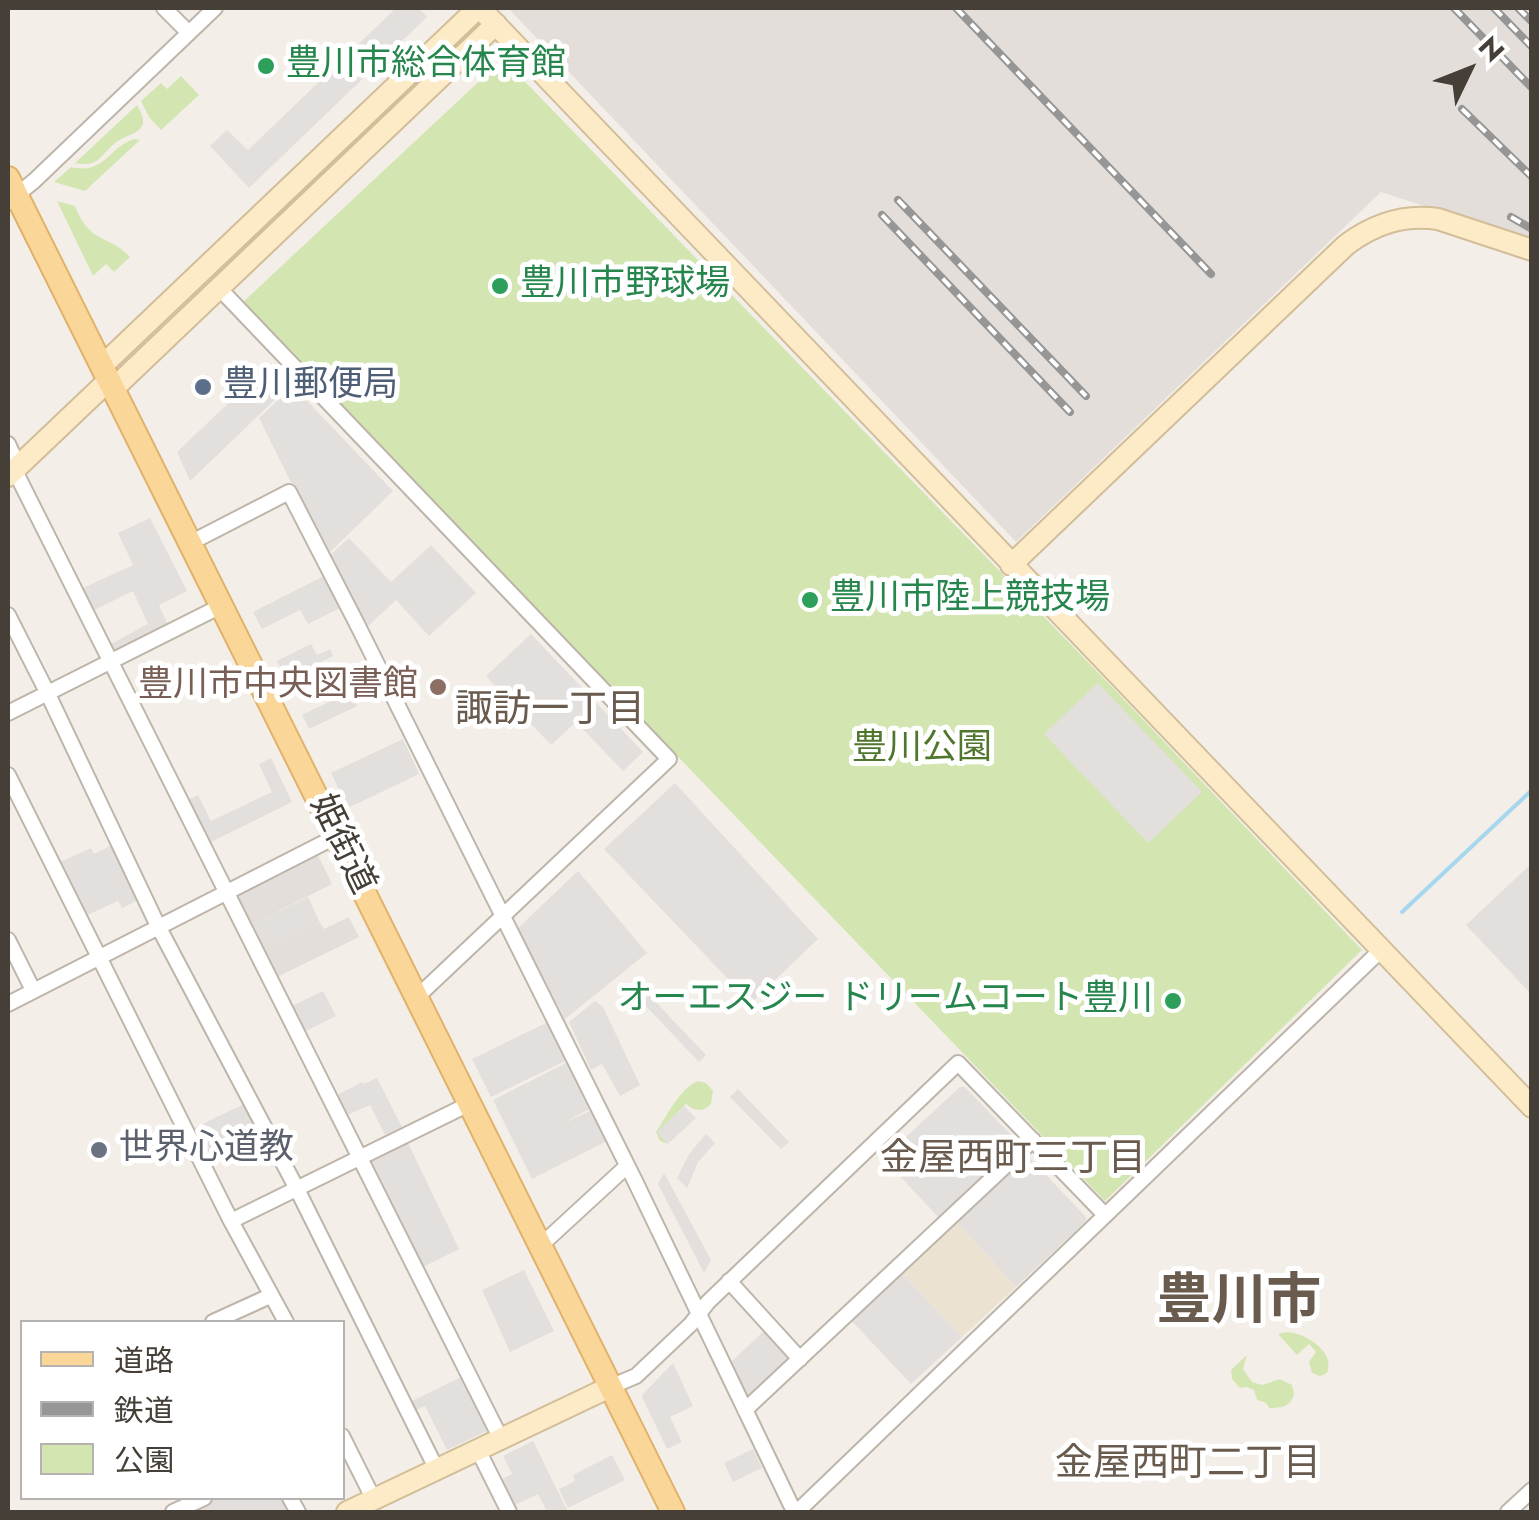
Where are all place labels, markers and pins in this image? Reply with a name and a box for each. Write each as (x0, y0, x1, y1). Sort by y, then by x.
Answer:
place label: 豊川市総合体育館 (286, 45, 566, 87)
marker: 豊川市総合体育館 (255, 55, 277, 77)
place label: 豊川市野球場 (520, 265, 730, 307)
marker: 豊川市野球場 (489, 275, 511, 297)
place label: 豊川郵便局 (223, 366, 398, 408)
marker: 豊川郵便局 (192, 376, 214, 398)
place label: 豊川市陸上競技場 (830, 579, 1110, 621)
marker: 豊川市陸上競技場 (799, 589, 821, 611)
place label: 豊川市中央図書館 (138, 666, 418, 708)
marker: 豊川市中央図書館 (427, 676, 449, 698)
place label: オーエスジー ドリームコート豊川 (618, 980, 1153, 1022)
marker: オーエスジー ドリームコート豊川 (1162, 990, 1184, 1012)
place label: 世界心道教 (119, 1129, 294, 1171)
marker: 世界心道教 (88, 1139, 110, 1161)

